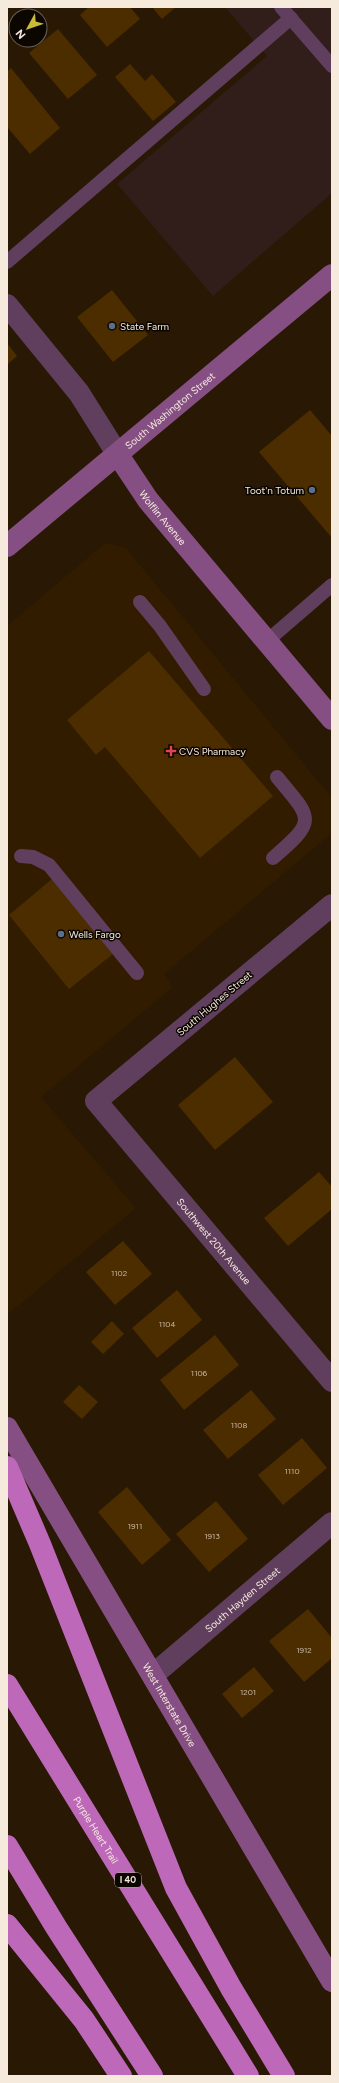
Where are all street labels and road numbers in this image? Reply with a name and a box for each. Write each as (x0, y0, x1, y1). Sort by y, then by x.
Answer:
street label: South Washington Street (122, 369, 218, 452)
street label: Wolflin Avenue (136, 488, 189, 548)
street label: South Hughes Street (174, 968, 255, 1039)
street label: Southwest 20th Avenue (174, 1196, 254, 1288)
street label: South Hayden Street (202, 1564, 283, 1635)
street label: West Interstate Drive (140, 1661, 199, 1750)
street label: Purple Heart Trail (70, 1794, 121, 1866)
road number: I 40 (115, 1873, 141, 1887)

